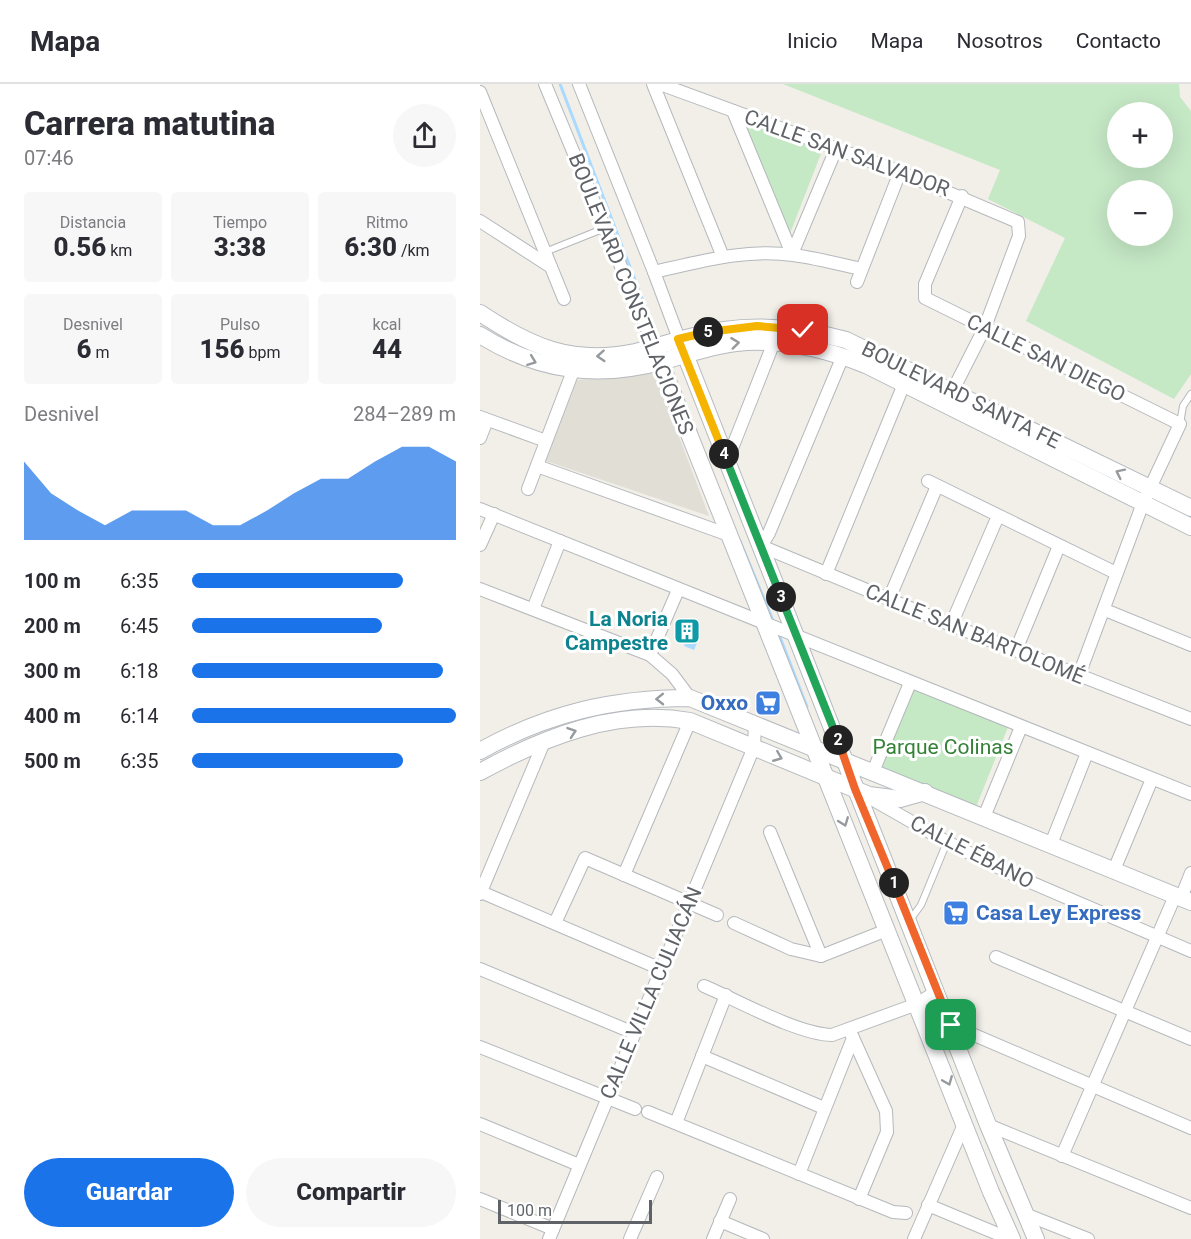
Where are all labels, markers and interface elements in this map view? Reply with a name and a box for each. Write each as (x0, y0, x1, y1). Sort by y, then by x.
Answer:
text: Mapa (30, 25, 100, 58)
text: Inicio (787, 29, 837, 53)
text: Mapa (870, 29, 923, 53)
text: Nosotros (956, 29, 1043, 53)
text: Contacto (1076, 29, 1161, 53)
map controls (1107, 102, 1173, 246)
button: + (1107, 102, 1173, 168)
text: Carrera matutina (24, 104, 275, 143)
button: share (393, 104, 456, 167)
street label: CALLE SAN SALVADOR (741, 105, 953, 201)
text: 07:46 (24, 146, 74, 170)
street label: BOULEVARD CONSTELACIONES (564, 150, 698, 438)
button: − (1107, 180, 1173, 246)
text: Distancia (60, 213, 126, 232)
text: Tiempo (213, 213, 267, 232)
text: Ritmo (366, 213, 408, 232)
text: 0.56 (54, 232, 106, 262)
text: 3:38 (214, 232, 266, 262)
text: 6:30 (344, 232, 397, 262)
text: km (106, 241, 132, 260)
text: /km (397, 241, 430, 260)
pin (777, 304, 828, 355)
street label: CALLE SAN DIEGO (963, 309, 1129, 407)
icon: check (786, 313, 819, 346)
text: Desnivel (63, 315, 123, 334)
text: Pulso (220, 315, 260, 334)
text: kcal (373, 315, 401, 334)
pin: 5 (693, 317, 723, 347)
text: 5 (703, 322, 713, 341)
text: 6 (77, 334, 92, 364)
text: 156 (200, 334, 245, 364)
text: 44 (372, 334, 402, 364)
street label: BOULEVARD SANTA FE (858, 337, 1064, 454)
one-way arrow (730, 338, 739, 350)
text: m (92, 343, 110, 362)
text: bpm (245, 343, 280, 362)
one-way arrow (597, 349, 606, 362)
one-way arrow (526, 353, 537, 366)
text: Desnivel (24, 402, 99, 426)
text: 284–289 m (353, 402, 456, 426)
pin: 4 (709, 439, 739, 469)
text: 4 (719, 444, 729, 463)
one-way arrow (1115, 469, 1126, 480)
text: 100 m (24, 569, 81, 593)
text: 6:35 (120, 569, 159, 593)
street label: CALLE SAN BARTOLOMÉ (862, 579, 1088, 689)
pin: 3 (766, 582, 796, 612)
text: 3 (776, 587, 786, 606)
place label: La Noria Campestre (565, 607, 668, 655)
text: 200 m (24, 614, 81, 638)
text: 6:45 (120, 614, 159, 638)
building icon: La Noria Campestre (672, 616, 702, 646)
text: 300 m (24, 659, 81, 683)
text: 6:18 (120, 659, 159, 683)
supermarket icon: Oxxo (753, 688, 783, 718)
place label: Oxxo (701, 691, 748, 715)
one-way arrow (655, 692, 664, 705)
text: 400 m (24, 704, 81, 728)
text: 6:14 (120, 704, 159, 728)
pin: 2 (823, 725, 853, 755)
one-way arrow (566, 726, 577, 739)
text: 2 (833, 730, 843, 749)
park label: Parque Colinas (872, 735, 1014, 759)
text: 500 m (24, 749, 81, 773)
text: 6:35 (120, 749, 159, 773)
one-way arrow (772, 750, 783, 762)
street label: CALLE ÉBANO (906, 811, 1038, 893)
one-way arrow (837, 816, 849, 827)
pin: 1 (879, 868, 909, 898)
text: 1 (889, 873, 899, 892)
street label: CALLE VILLA CULIACÁN (595, 883, 707, 1103)
supermarket icon: Casa Ley Express (941, 898, 971, 928)
place label: Casa Ley Express (976, 901, 1142, 925)
pin (925, 999, 976, 1050)
icon: arrive (934, 1008, 967, 1041)
one-way arrow (941, 1074, 953, 1085)
button: Guardar (24, 1158, 234, 1227)
button: Compartir (246, 1158, 456, 1227)
scale bar (498, 1197, 652, 1224)
text: 100 m (507, 1201, 552, 1220)

